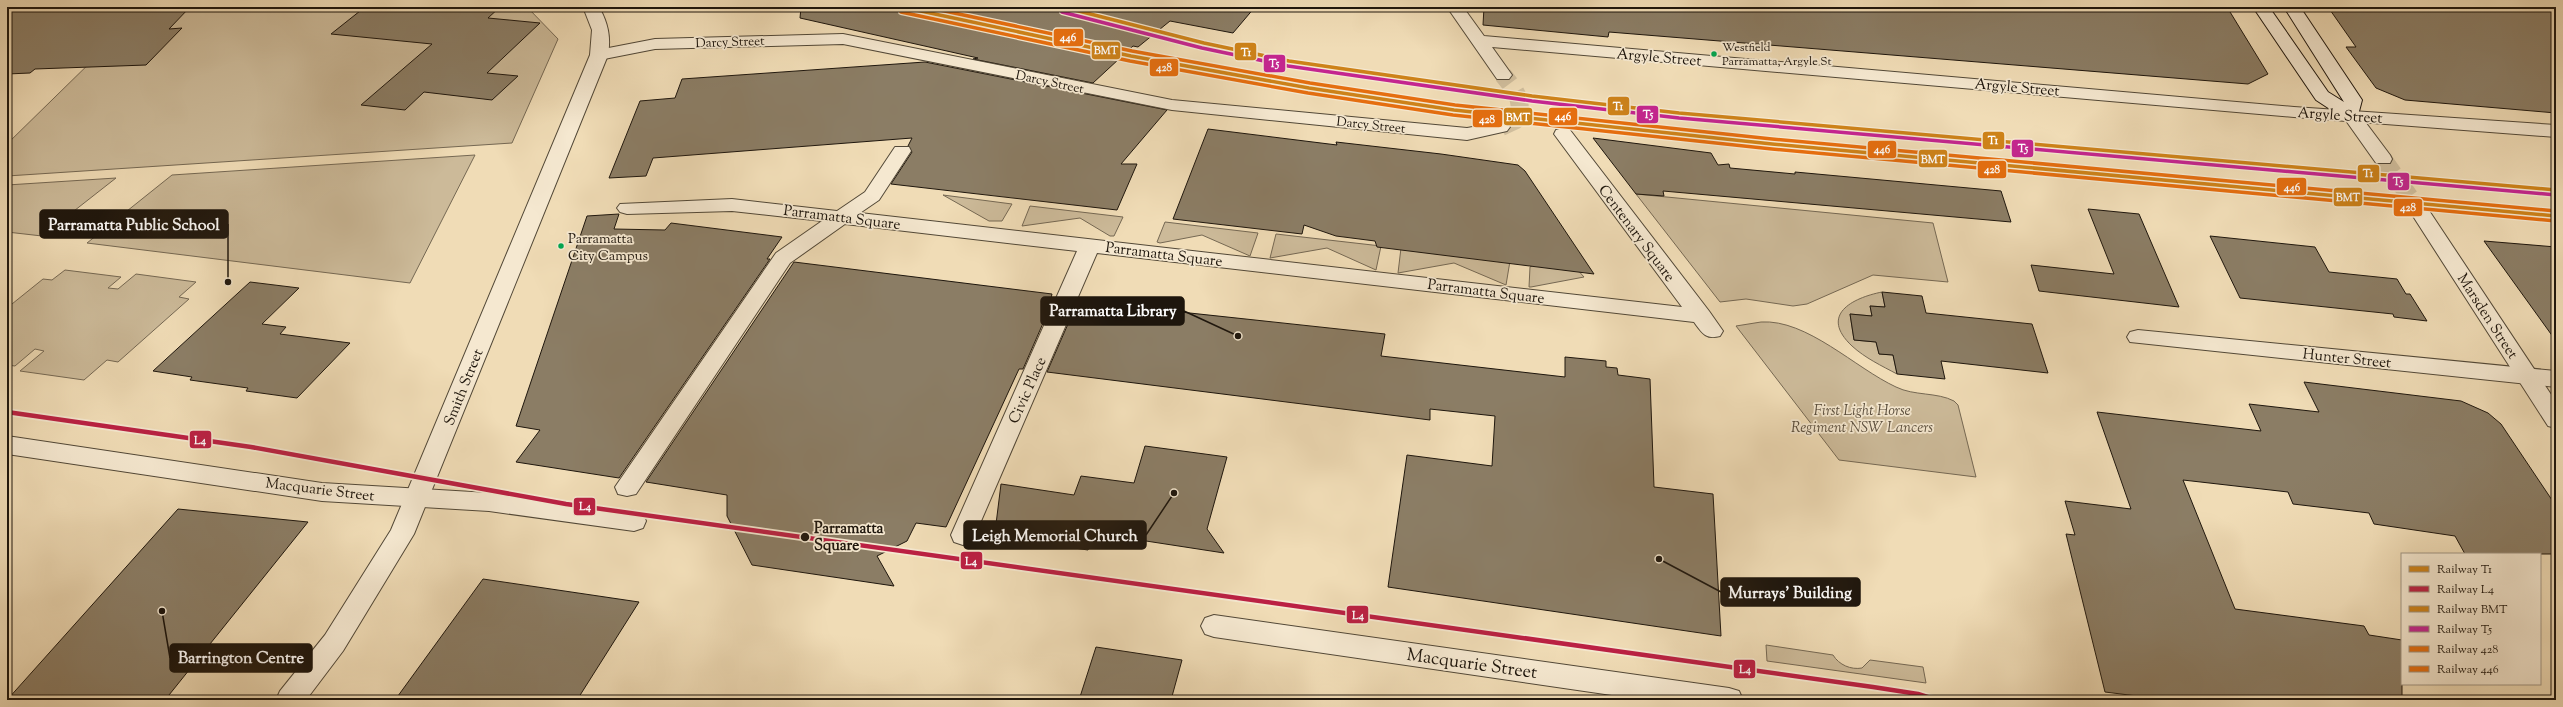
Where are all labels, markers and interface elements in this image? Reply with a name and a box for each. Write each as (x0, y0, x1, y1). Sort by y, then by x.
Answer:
line badge: 446 (1053, 28, 1084, 47)
text: 446 (1059, 30, 1077, 46)
street label: Darcy Street (695, 33, 766, 53)
place label: Westfield Parramatta, Argyle St (1722, 39, 1832, 71)
line badge: BMT (1091, 41, 1121, 60)
line badge: T1 (1234, 42, 1257, 61)
text: BMT (1093, 43, 1119, 59)
street label: Argyle Street (1616, 44, 1702, 73)
text: T1 (1240, 45, 1252, 61)
marker: Westfield Parramatta, Argyle St (1709, 49, 1719, 59)
line badge: T5 (1263, 54, 1286, 73)
text: T5 (1268, 56, 1279, 72)
line badge: 428 (1149, 58, 1179, 77)
text: 428 (1155, 60, 1173, 76)
street label: Darcy Street (1014, 67, 1086, 99)
street label: Argyle Street (1974, 74, 2060, 103)
line badge: T1 (1607, 96, 1630, 116)
text: T1 (1612, 99, 1624, 115)
street label: Argyle Street (2297, 103, 2383, 130)
line badge: T5 (1636, 105, 1659, 124)
line badge: BMT (1503, 107, 1533, 126)
line badge: 446 (1548, 107, 1578, 126)
text: T5 (1642, 107, 1653, 123)
line badge: 428 (1472, 109, 1503, 128)
text: 446 (1554, 109, 1572, 125)
text: BMT (1505, 110, 1531, 126)
text: 428 (1478, 112, 1496, 128)
street label: Darcy Street (1335, 113, 1407, 139)
line badge: T1 (1982, 131, 2005, 150)
text: T1 (1987, 133, 1999, 149)
line badge: T5 (2011, 139, 2034, 158)
line badge: 446 (1867, 140, 1897, 159)
text: T5 (2017, 141, 2028, 157)
text: 446 (1873, 142, 1891, 158)
line badge: BMT (1918, 149, 1948, 168)
text: BMT (1920, 152, 1946, 168)
line badge: 428 (1977, 160, 2007, 179)
text: 428 (1983, 162, 2001, 178)
line badge: T1 (2357, 164, 2380, 183)
text: T1 (2362, 166, 2374, 182)
line badge: T5 (2387, 172, 2410, 191)
text: T5 (2392, 174, 2403, 190)
line badge: 446 (2276, 177, 2307, 196)
text: 446 (2283, 180, 2301, 196)
street label: Centenary Square (1592, 181, 1679, 287)
line badge: BMT (2333, 187, 2363, 207)
text: BMT (2335, 190, 2361, 206)
line badge: 428 (2393, 198, 2423, 217)
text: 428 (2399, 200, 2417, 216)
street label: Parramatta Square (782, 201, 902, 236)
callout: Parramatta Public School (40, 210, 228, 238)
text: Parramatta Public School (48, 215, 220, 238)
place label: Parramatta City Campus (568, 230, 648, 267)
street label: Parramatta Square (1104, 238, 1224, 273)
marker: Parramatta City Campus (556, 241, 566, 251)
street label: Marsden Street (2451, 270, 2522, 364)
street label: Parramatta Square (1426, 275, 1546, 310)
callout: Parramatta Library (1041, 297, 1184, 325)
text: Parramatta Library (1049, 301, 1177, 324)
street label: Hunter Street (2302, 344, 2392, 375)
street label: Smith Street (439, 346, 489, 429)
street label: Civic Place (1004, 354, 1052, 427)
park label: First Light Horse Regiment NSW Lancers (1791, 401, 1933, 439)
line badge: L4 (189, 430, 212, 449)
text: L4 (193, 433, 207, 449)
street label: Macquarie Street (264, 473, 375, 508)
line badge: L4 (573, 497, 596, 516)
text: L4 (578, 499, 592, 515)
place label: Parramatta Square (814, 519, 884, 557)
callout: Leigh Memorial Church (964, 521, 1146, 549)
text: Leigh Memorial Church (972, 526, 1138, 549)
marker: Parramatta Square (799, 531, 811, 543)
line badge: L4 (960, 551, 983, 570)
legend (2401, 553, 2541, 685)
text: L4 (964, 554, 978, 570)
text: Railway T1 (2437, 561, 2492, 579)
callout: Murrays' Building (1721, 578, 1860, 606)
text: Railway L4 (2437, 581, 2494, 599)
text: Murrays' Building (1728, 583, 1852, 606)
text: Railway BMT (2437, 601, 2508, 619)
line badge: L4 (1346, 605, 1369, 624)
text: L4 (1351, 608, 1365, 624)
text: Railway T5 (2437, 621, 2492, 639)
text: Railway 428 (2437, 641, 2498, 659)
street label: Macquarie Street (1405, 643, 1539, 687)
callout: Barrington Centre (170, 644, 312, 672)
text: Barrington Centre (178, 648, 305, 671)
line badge: L4 (1733, 659, 1756, 679)
text: Railway 446 (2437, 661, 2499, 679)
text: L4 (1738, 662, 1752, 678)

